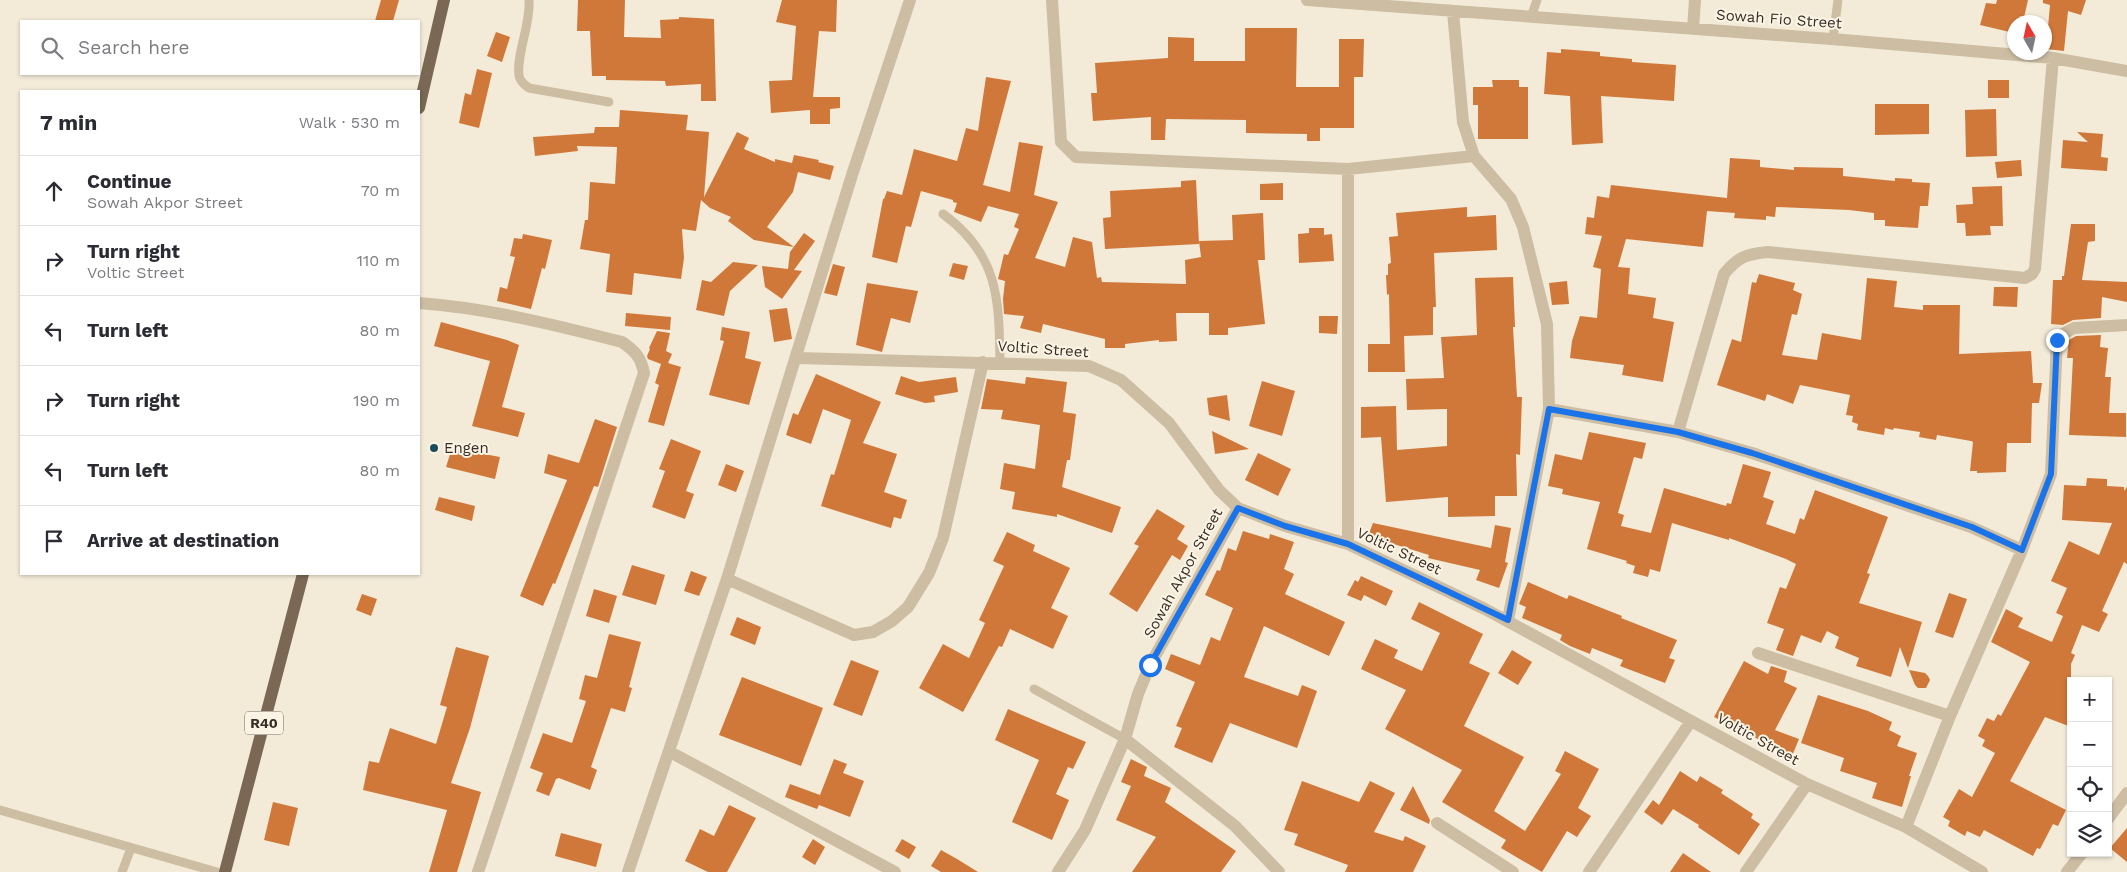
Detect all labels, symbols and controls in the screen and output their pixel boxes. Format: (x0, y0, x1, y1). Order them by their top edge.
street label: Sowah Fio Street (1716, 6, 1843, 32)
north arrow (2007, 15, 2052, 60)
search box (20, 20, 420, 75)
icon: search (38, 34, 66, 62)
text: Search here (78, 36, 189, 59)
text: 7 min (40, 110, 97, 135)
text: Walk · 530 m (299, 113, 400, 132)
text: Continue (87, 170, 171, 193)
icon: ahead (40, 177, 68, 205)
text: 70 m (361, 181, 400, 200)
text: Sowah Akpor Street (87, 193, 243, 212)
text: Turn right (87, 240, 180, 263)
icon: right (40, 247, 68, 275)
text: 110 m (357, 251, 400, 270)
text: Voltic Street (87, 263, 184, 282)
icon: left (40, 317, 68, 345)
text: Turn left (87, 319, 168, 342)
text: 80 m (359, 321, 400, 340)
route end (2046, 329, 2069, 352)
street label: Voltic Street (997, 337, 1090, 361)
icon: right (40, 387, 68, 415)
text: Turn right (87, 389, 180, 412)
text: 190 m (353, 391, 400, 410)
place label: Engen (444, 439, 489, 457)
marker: Engen (428, 442, 440, 454)
icon: left (40, 457, 68, 485)
text: Turn left (87, 459, 168, 482)
text: 80 m (359, 461, 400, 480)
street label: Sowah Akpor Street (1140, 504, 1227, 641)
street label: Voltic Street (1354, 524, 1445, 579)
icon: arrive (40, 527, 68, 555)
text: Arrive at destination (87, 529, 279, 552)
route start (1139, 654, 1162, 677)
map controls (2067, 677, 2112, 857)
button: + (2067, 677, 2112, 722)
street label: Voltic Street (1714, 709, 1803, 769)
road number: R40 (245, 711, 283, 734)
button: − (2067, 722, 2112, 767)
button: locate (2067, 767, 2112, 812)
button: layers (2067, 812, 2112, 857)

